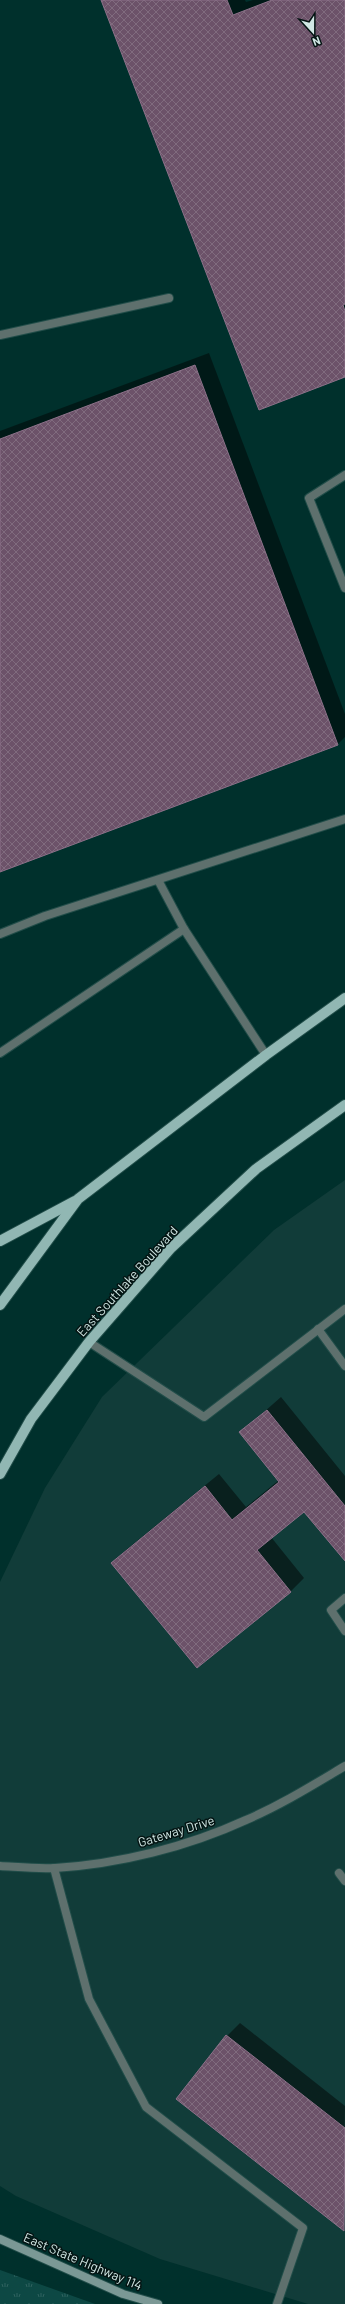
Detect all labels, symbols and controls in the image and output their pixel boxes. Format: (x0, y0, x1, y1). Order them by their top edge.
north arrow (293, 12, 333, 52)
text: N (311, 34, 323, 49)
street label: East Southlake Boulevard (73, 1222, 181, 1340)
street label: Gateway Drive (136, 1812, 216, 1850)
street label: East State Highway 114 (21, 2229, 145, 2293)

